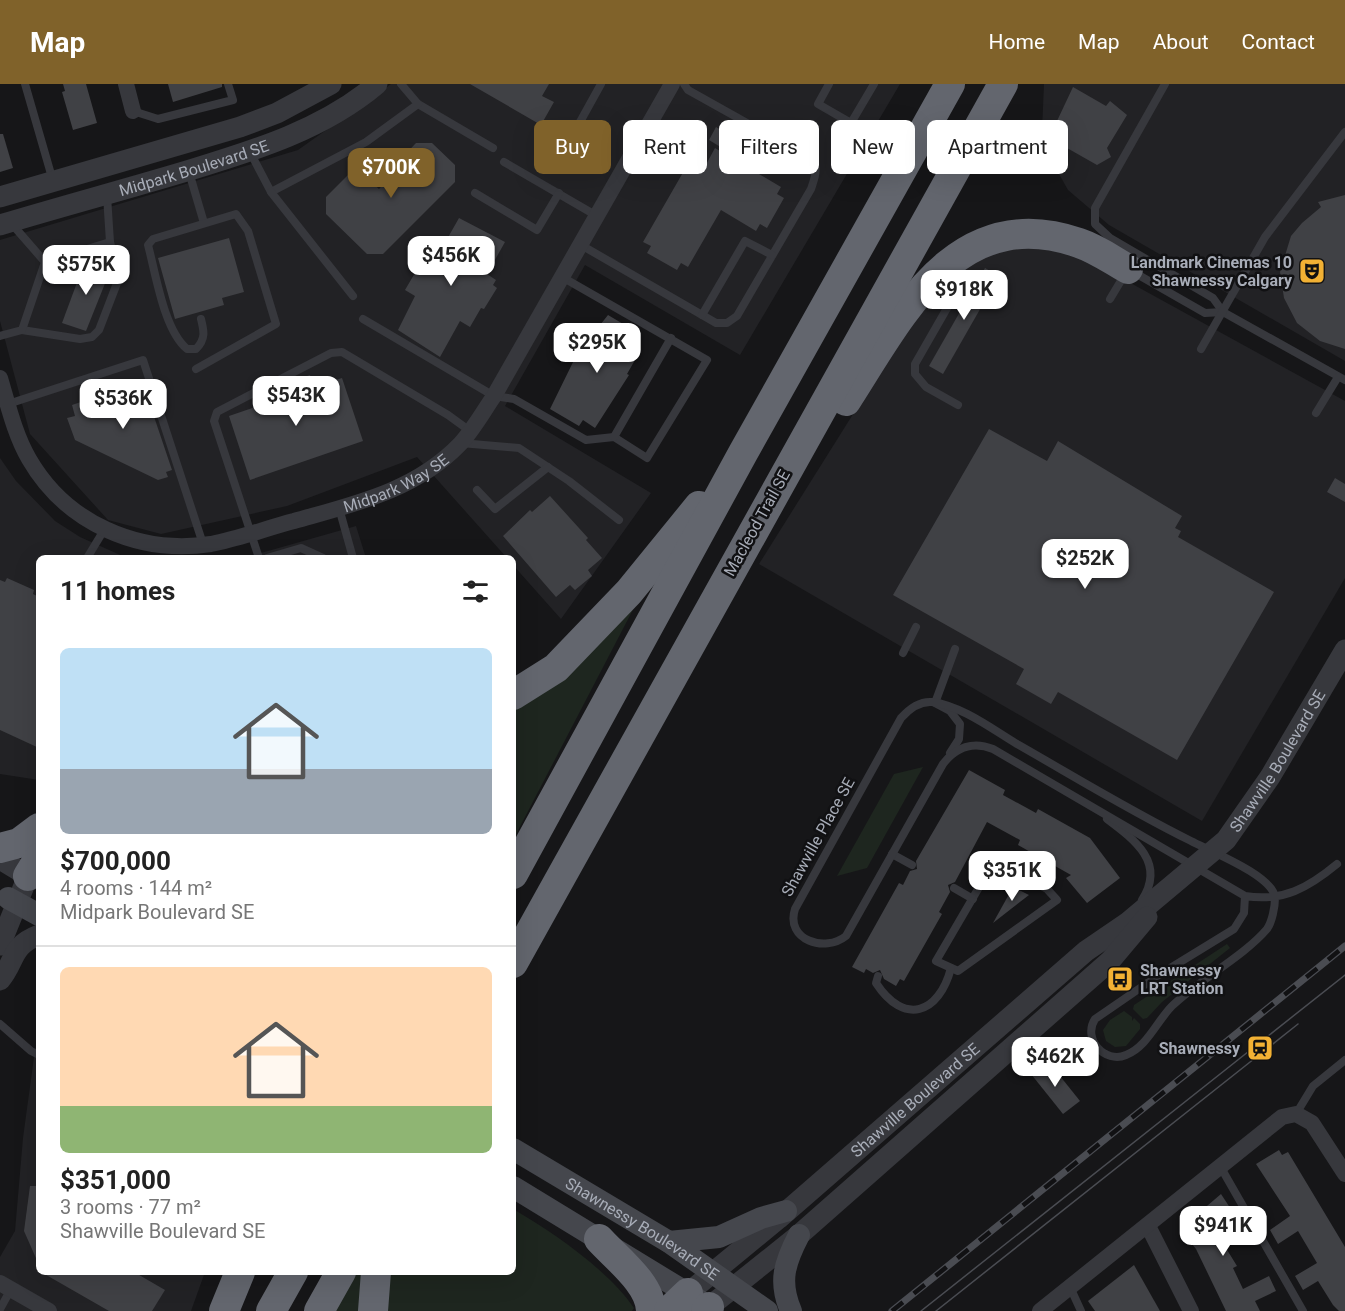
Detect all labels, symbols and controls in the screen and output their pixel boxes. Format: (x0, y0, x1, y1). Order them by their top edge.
text: Map (30, 26, 85, 59)
text: Home (989, 30, 1045, 54)
text: Map (1078, 30, 1120, 54)
text: About (1153, 30, 1209, 54)
text: Contact (1242, 30, 1315, 54)
chip: Buy (534, 120, 611, 174)
chip: Rent (623, 120, 707, 174)
chip: Filters (719, 120, 819, 174)
chip: New (831, 120, 915, 174)
chip: Apartment (927, 120, 1068, 174)
street label: Midpark Boulevard SE (117, 136, 271, 200)
pin: $700K (349, 148, 433, 199)
text: $700K (362, 155, 420, 179)
pin: $456K (409, 236, 493, 287)
text: $456K (422, 243, 480, 267)
pin: $575K (44, 245, 128, 296)
text: $575K (57, 252, 115, 276)
place label: Landmark Cinemas 10 Shawnessy Calgary (1131, 253, 1293, 290)
theatre icon: Landmark Cinemas 10 Shawnessy Calgary (1297, 256, 1327, 286)
pin: $918K (922, 270, 1006, 321)
text: $918K (935, 277, 993, 301)
pin: $295K (555, 323, 639, 374)
text: $295K (568, 330, 626, 354)
pin: $543K (254, 376, 338, 427)
pin: $536K (81, 379, 165, 430)
text: $543K (267, 383, 325, 407)
text: $536K (94, 386, 152, 410)
street label: Midpark Way SE (341, 450, 452, 516)
street label: Macleod Trail SE (720, 467, 794, 579)
pin: $252K (1043, 539, 1127, 590)
text: $252K (1056, 546, 1114, 570)
icon: filters (459, 575, 492, 608)
text: 11 homes (60, 576, 175, 606)
street label: Shawville Boulevard SE (1225, 686, 1329, 835)
icon: home (222, 687, 330, 795)
street label: Shawville Place SE (777, 774, 859, 900)
text: $700,000 (60, 846, 171, 876)
pin: $351K (970, 851, 1054, 902)
text: $351K (983, 858, 1041, 882)
text: 4 rooms · 144 m² (60, 876, 212, 900)
text: Midpark Boulevard SE (60, 900, 254, 924)
place label: Shawnessy LRT Station (1140, 961, 1223, 998)
bus stop icon: Shawnessy LRT Station (1105, 964, 1135, 994)
icon: home (222, 1006, 330, 1114)
station icon: Shawnessy (1245, 1033, 1275, 1063)
pin: $462K (1013, 1037, 1097, 1088)
street label: Shawville Boulevard SE (847, 1039, 983, 1161)
place label: Shawnessy (1159, 1039, 1241, 1058)
text: $462K (1026, 1044, 1084, 1068)
text: $351,000 (60, 1165, 171, 1195)
street label: Shawnessy Boulevard SE (562, 1173, 723, 1284)
text: 3 rooms · 77 m² (60, 1195, 201, 1219)
pin: $941K (1181, 1206, 1265, 1257)
text: $941K (1194, 1213, 1252, 1237)
text: Shawville Boulevard SE (60, 1219, 265, 1243)

